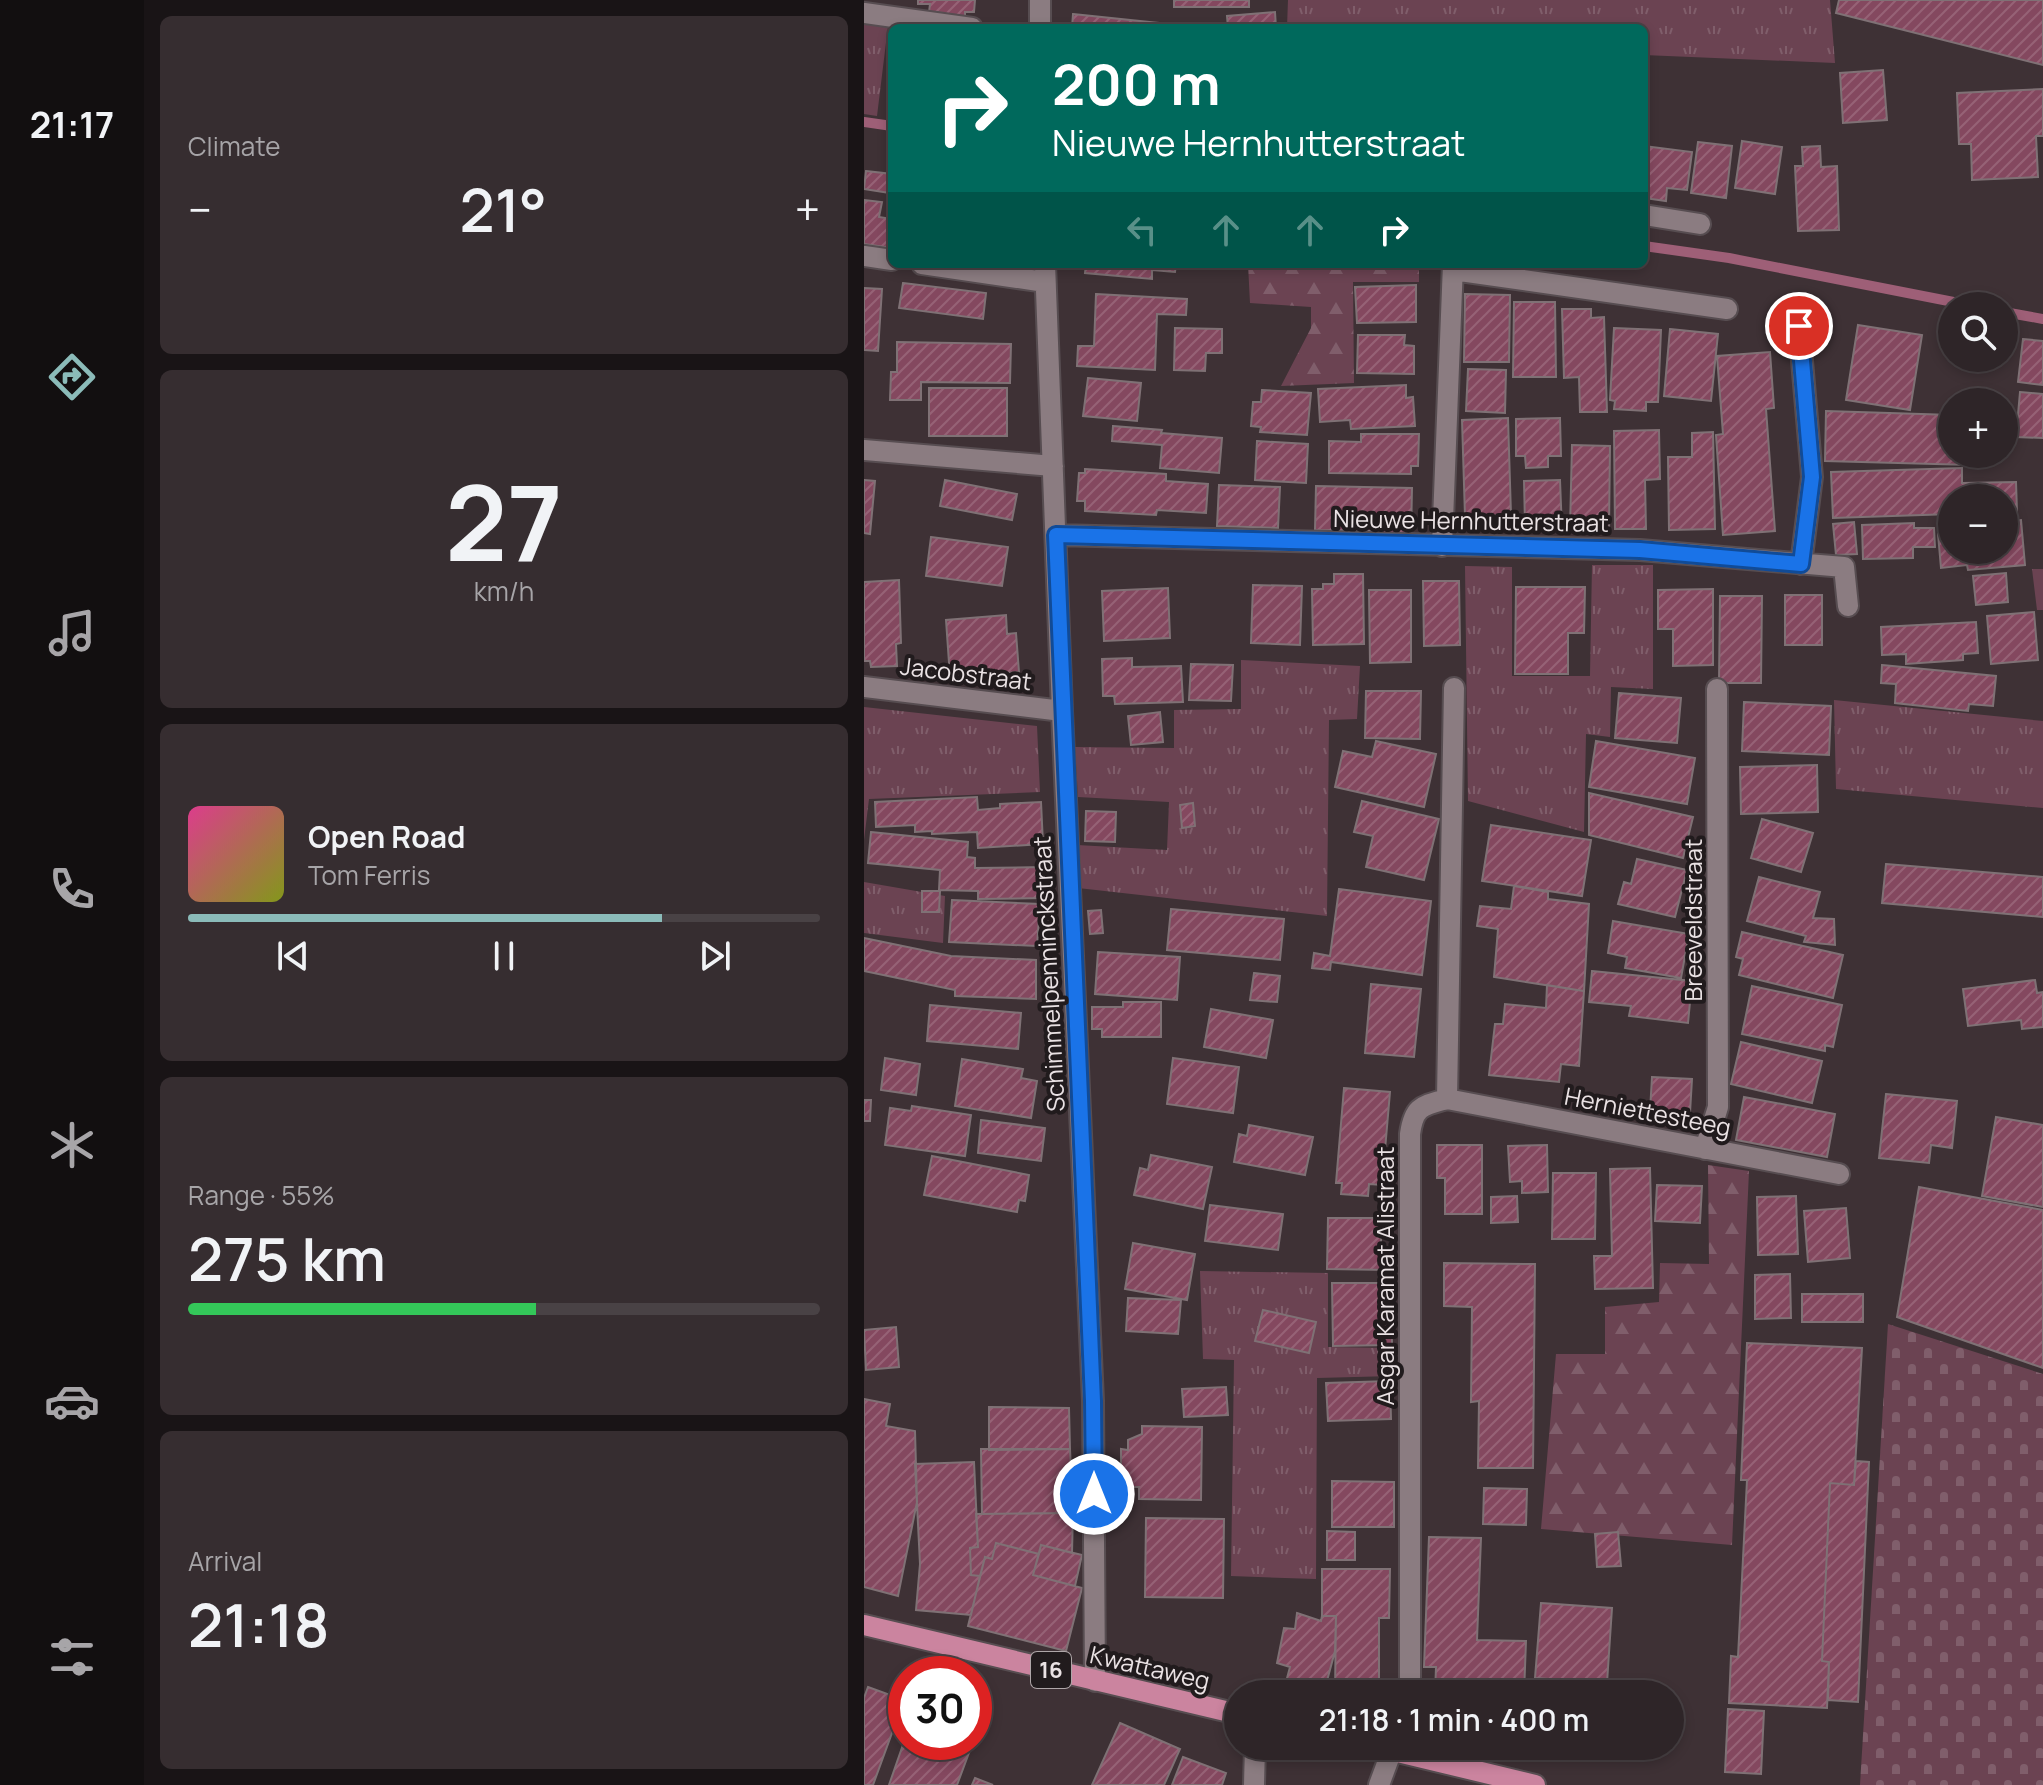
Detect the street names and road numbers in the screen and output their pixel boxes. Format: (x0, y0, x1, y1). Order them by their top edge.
street label: Nieuwe Hernhutterstraat (1333, 501, 1609, 539)
street label: Jacobstraat (898, 649, 1034, 697)
street label: Schimmelpenninckstraat (1024, 835, 1072, 1113)
street label: Breeveldstraat (1676, 839, 1709, 1001)
street label: Herniettesteeg (1562, 1079, 1734, 1143)
street label: Asgar Karamat Alistraat (1368, 1146, 1401, 1406)
street label: Kwattaweg (1087, 1637, 1213, 1697)
road number: 16 (1031, 1652, 1071, 1688)

